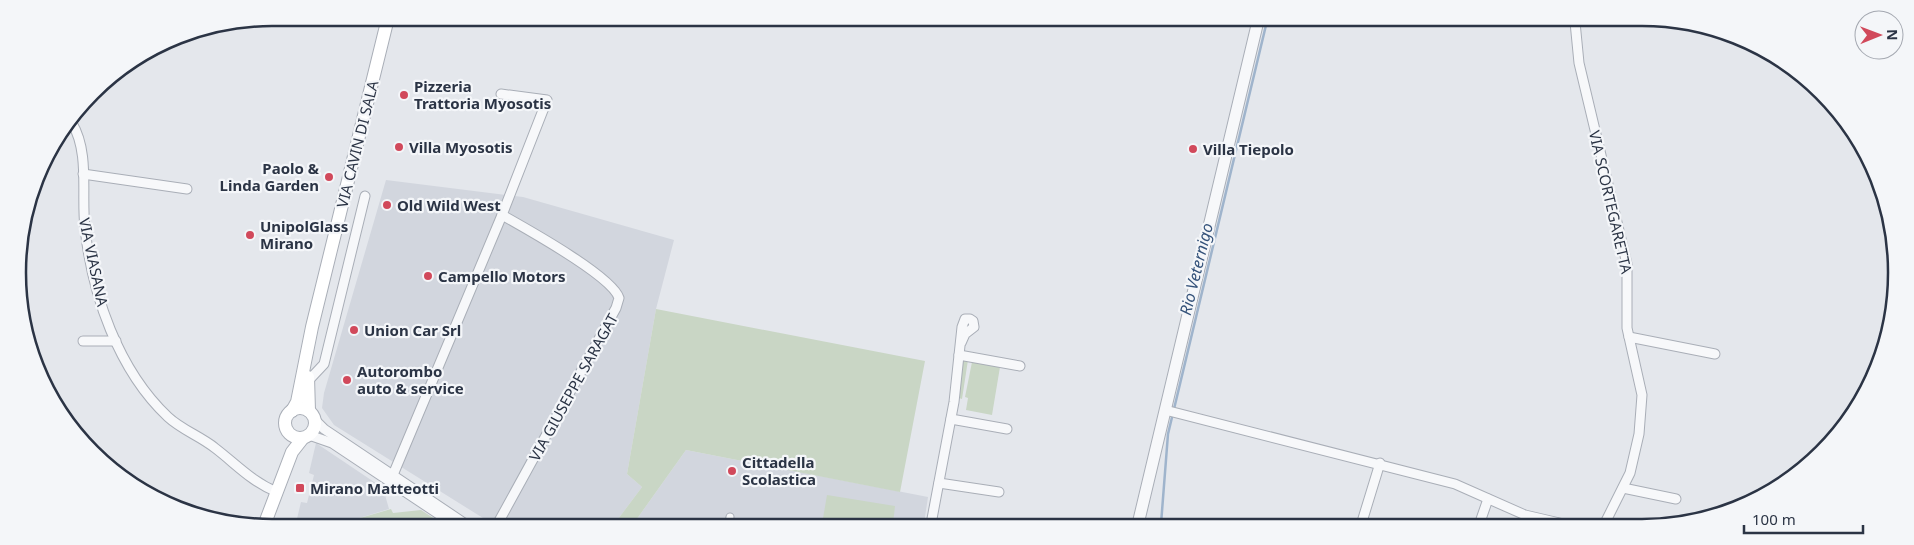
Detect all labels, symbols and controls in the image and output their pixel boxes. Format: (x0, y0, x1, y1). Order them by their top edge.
north arrow (1854, 10, 1904, 60)
text: N (1883, 29, 1902, 41)
place label: Pizzeria Trattoria Myosotis (414, 76, 551, 113)
street label: VIA CAVIN DI SALA (331, 78, 383, 210)
marker: Pizzeria Trattoria Myosotis (398, 89, 410, 101)
street label: VIA SCORTEGARETTA (1585, 128, 1637, 276)
place label: Villa Myosotis (409, 137, 513, 157)
place label: Villa Tiepolo (1203, 139, 1294, 159)
marker: Villa Myosotis (393, 141, 405, 153)
marker: Villa Tiepolo (1187, 143, 1199, 155)
place label: Paolo & Linda Garden (220, 158, 320, 195)
marker: Paolo & Linda Garden (323, 171, 335, 183)
place label: Old Wild West (397, 195, 501, 215)
marker: Old Wild West (381, 199, 393, 211)
street label: VIA VIASANA (75, 216, 113, 309)
place label: UnipolGlass Mirano (260, 216, 348, 253)
water label: Rio Veternigo (1174, 221, 1218, 317)
marker: UnipolGlass Mirano (244, 229, 256, 241)
place label: Campello Motors (438, 266, 566, 286)
marker: Campello Motors (422, 270, 434, 282)
street label: VIA GIUSEPPE SARAGAT (524, 309, 622, 464)
place label: Union Car Srl (364, 320, 461, 340)
marker: Union Car Srl (348, 324, 360, 336)
place label: Autorombo auto & service (357, 361, 464, 398)
marker: Autorombo auto & service (341, 374, 353, 386)
place label: Cittadella Scolastica (742, 452, 816, 489)
marker: Cittadella Scolastica (726, 465, 738, 477)
place label: Mirano Matteotti (310, 478, 439, 498)
marker: Mirano Matteotti (294, 482, 306, 494)
scale bar (1744, 502, 1863, 534)
text: 100 m (1752, 509, 1796, 529)

